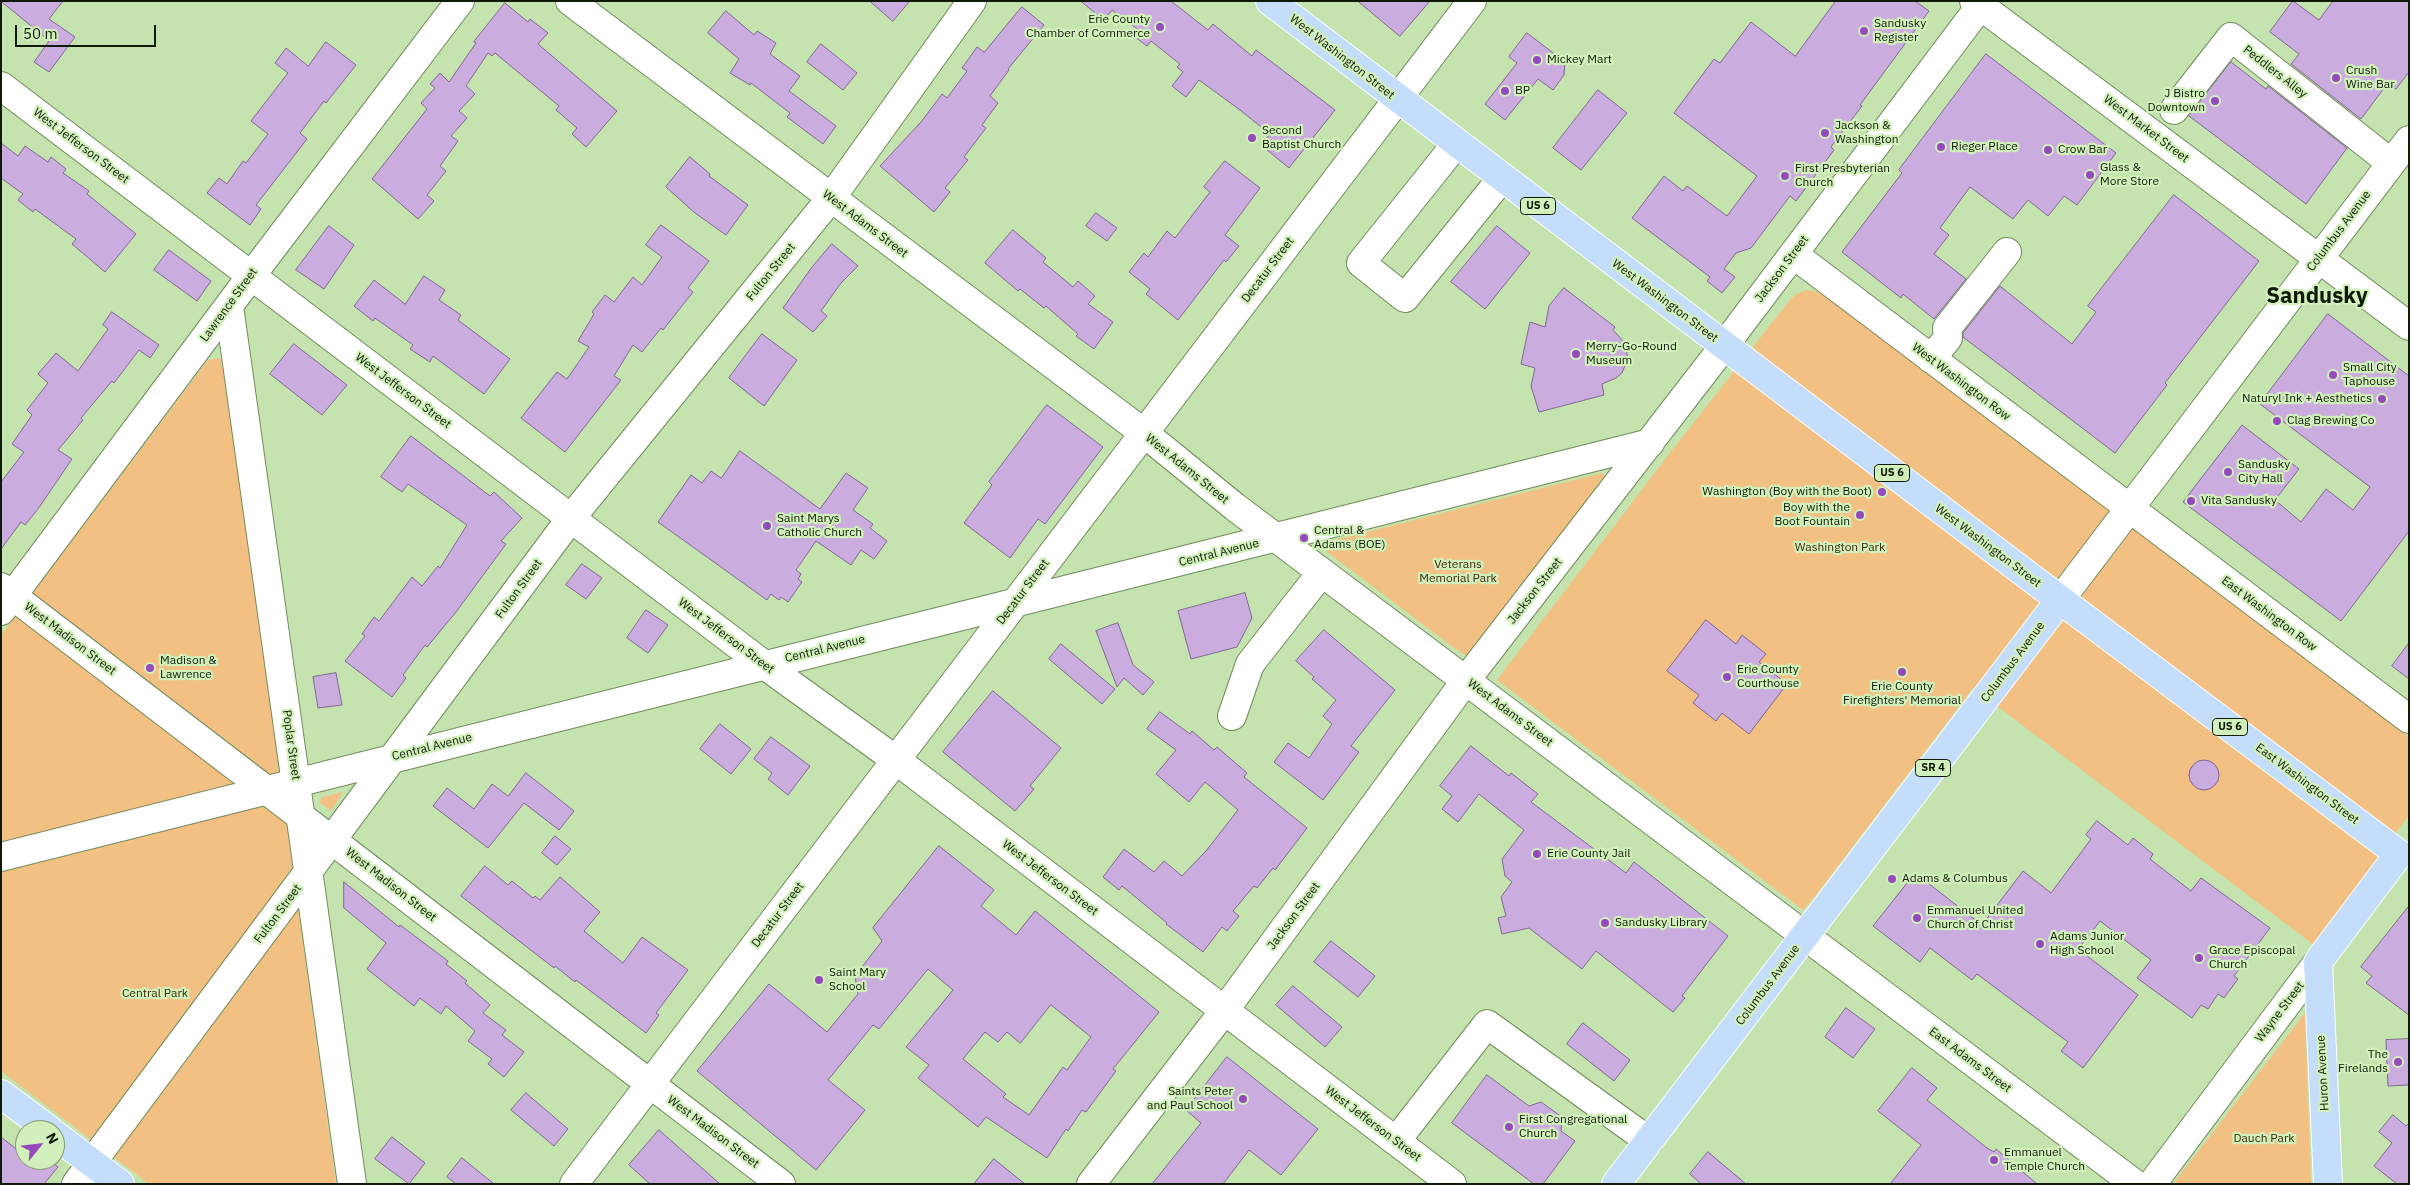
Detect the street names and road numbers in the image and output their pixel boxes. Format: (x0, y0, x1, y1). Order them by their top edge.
street label: West Washington Street (1287, 12, 1397, 102)
street label: Peddlers Alley (2240, 43, 2310, 101)
street label: West Market Street (2100, 92, 2192, 166)
street label: West Jefferson Street (30, 105, 132, 187)
street label: West Adams Street (820, 187, 910, 261)
street label: Columbus Avenue (2304, 188, 2374, 274)
road number: US 6 (1520, 198, 1556, 215)
street label: Jackson Street (1752, 233, 1812, 305)
street label: Decatur Street (1239, 234, 1297, 306)
street label: Fulton Street (743, 240, 799, 304)
street label: West Washington Street (1609, 256, 1721, 346)
street label: Lawrence Street (197, 265, 261, 345)
street label: West Washington Row (1909, 340, 2013, 424)
street label: West Jefferson Street (352, 350, 454, 432)
street label: West Adams Street (1142, 431, 1232, 507)
road number: US 6 (1874, 464, 1910, 482)
street label: West Washington Street (1932, 501, 2044, 591)
street label: Central Avenue (1177, 536, 1261, 570)
street label: Jackson Street (1505, 555, 1565, 627)
street label: Decatur Street (994, 556, 1052, 628)
street label: Fulton Street (493, 557, 545, 621)
street label: East Washington Row (2218, 573, 2320, 655)
street label: West Jefferson Street (675, 595, 777, 677)
street label: West Madison Street (21, 600, 119, 678)
street label: Columbus Avenue (1978, 619, 2048, 705)
street label: Central Avenue (783, 632, 867, 666)
street label: West Adams Street (1465, 676, 1555, 750)
street label: Poplar Street (279, 709, 303, 781)
road number: US 6 (2212, 719, 2248, 736)
street label: Central Avenue (390, 730, 474, 764)
street label: East Washington Street (2253, 741, 2361, 827)
road number: SR 4 (1916, 760, 1950, 776)
street label: West Jefferson Street (999, 837, 1101, 919)
street label: West Madison Street (343, 845, 439, 925)
street label: Decatur Street (749, 879, 807, 951)
street label: Jackson Street (1265, 879, 1323, 953)
street label: Fulton Street (251, 882, 305, 946)
street label: Columbus Avenue (1733, 942, 1803, 1028)
street label: Wayne Street (2253, 979, 2307, 1045)
street label: East Adams Street (1926, 1024, 2014, 1096)
street label: Huron Avenue (2314, 1035, 2332, 1111)
street label: West Jefferson Street (1322, 1083, 1424, 1165)
street label: West Madison Street (664, 1093, 762, 1171)

